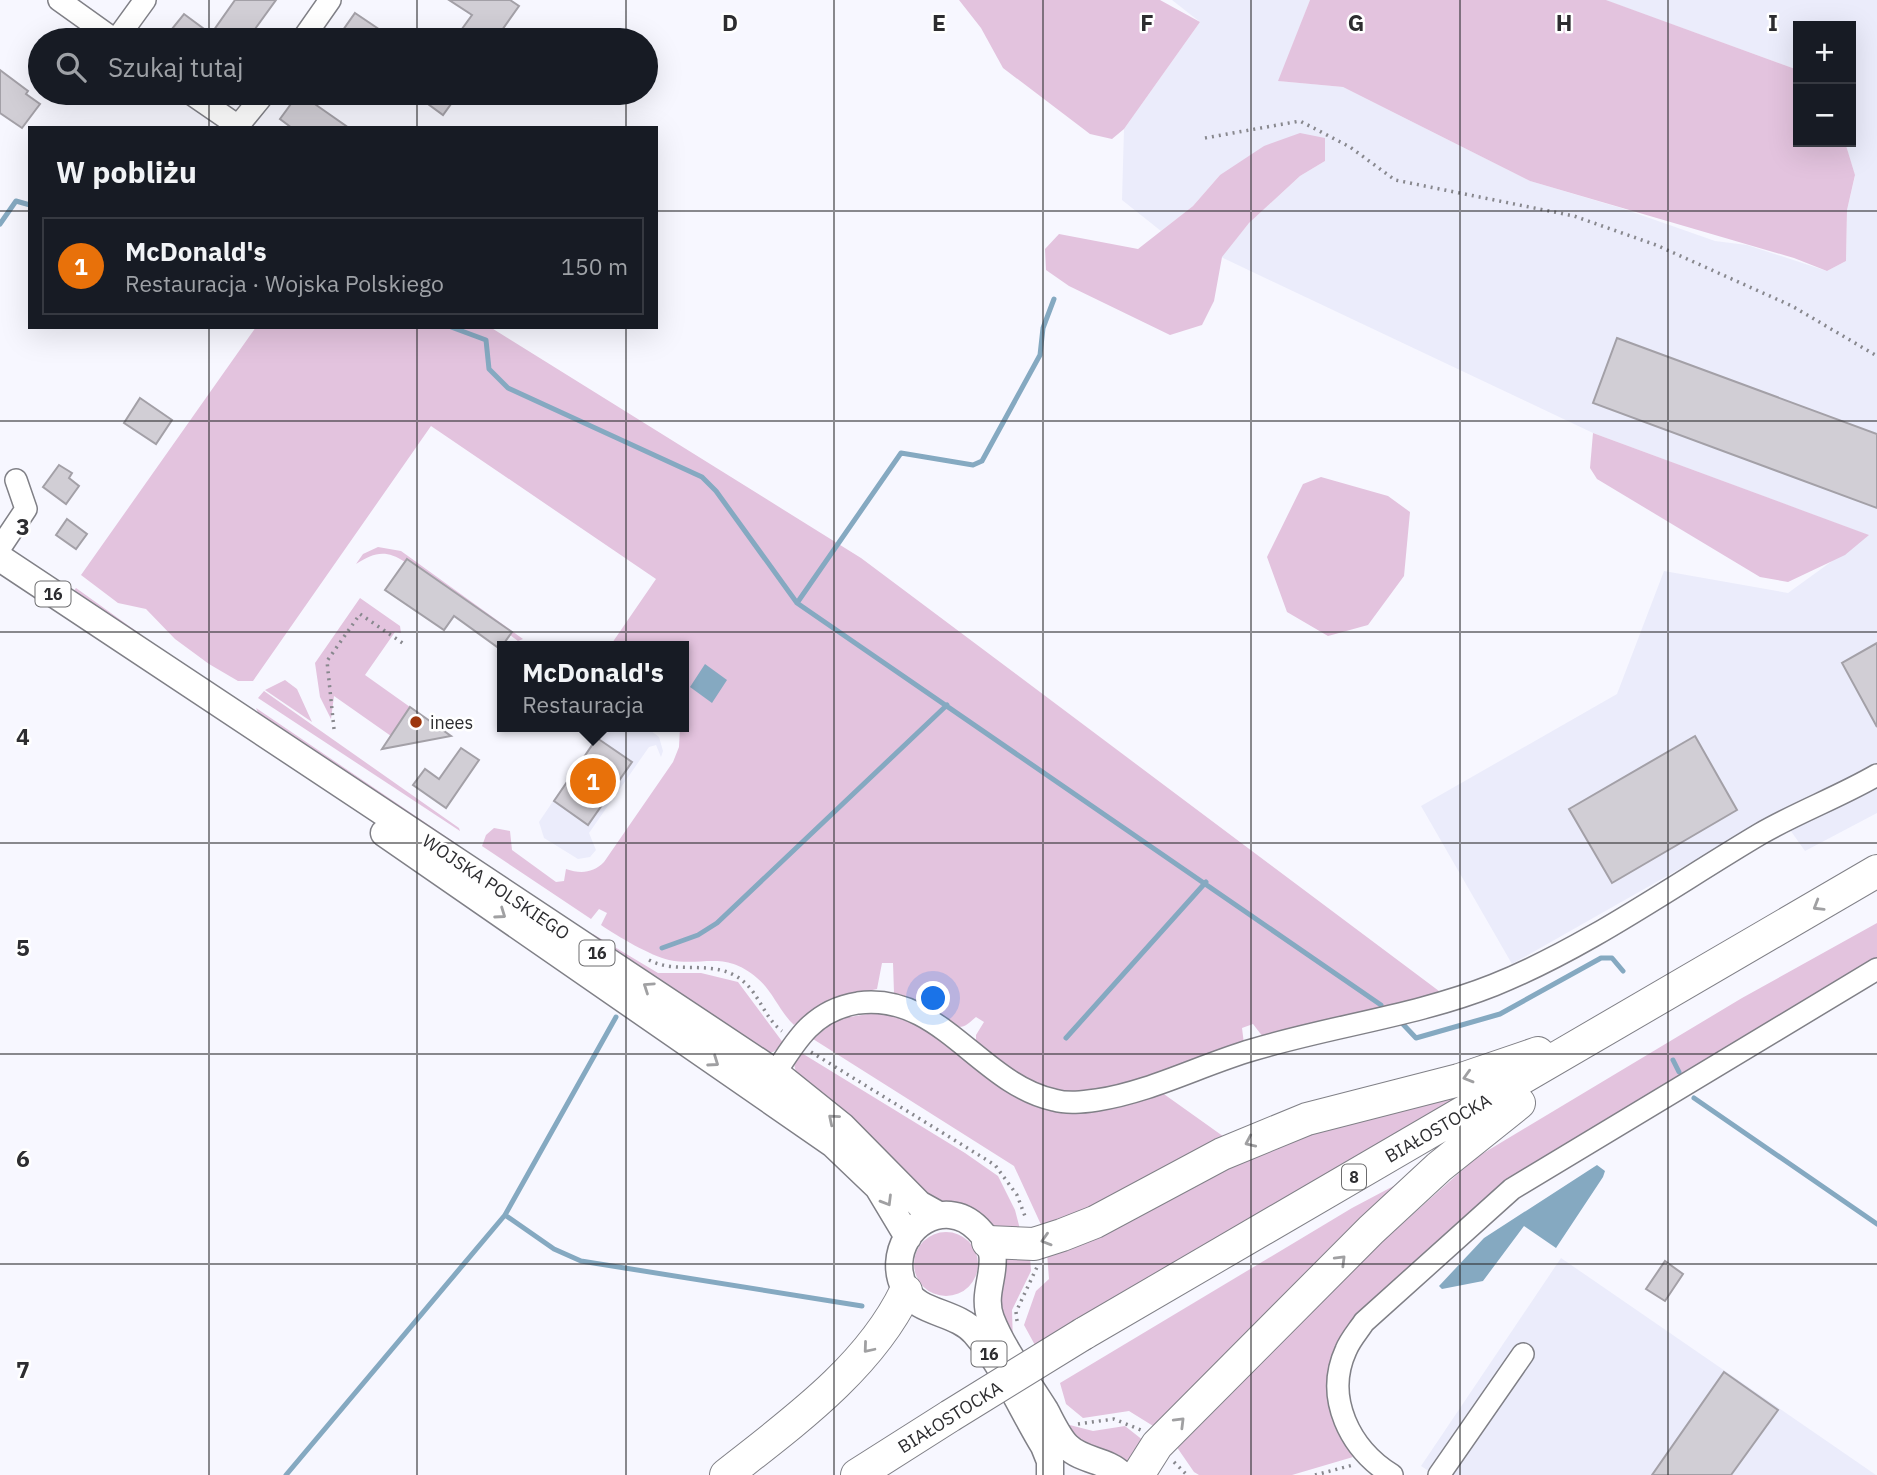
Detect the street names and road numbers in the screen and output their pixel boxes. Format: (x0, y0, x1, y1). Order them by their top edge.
road number: 16 (36, 582, 70, 607)
street label: WOJSKA POLSKIEGO (418, 829, 574, 945)
road number: 16 (580, 940, 614, 965)
street label: BIAŁOSTOCKA (1381, 1088, 1496, 1168)
road number: 8 (1342, 1164, 1366, 1190)
road number: 16 (972, 1342, 1006, 1366)
street label: BIAŁOSTOCKA (894, 1376, 1007, 1458)

